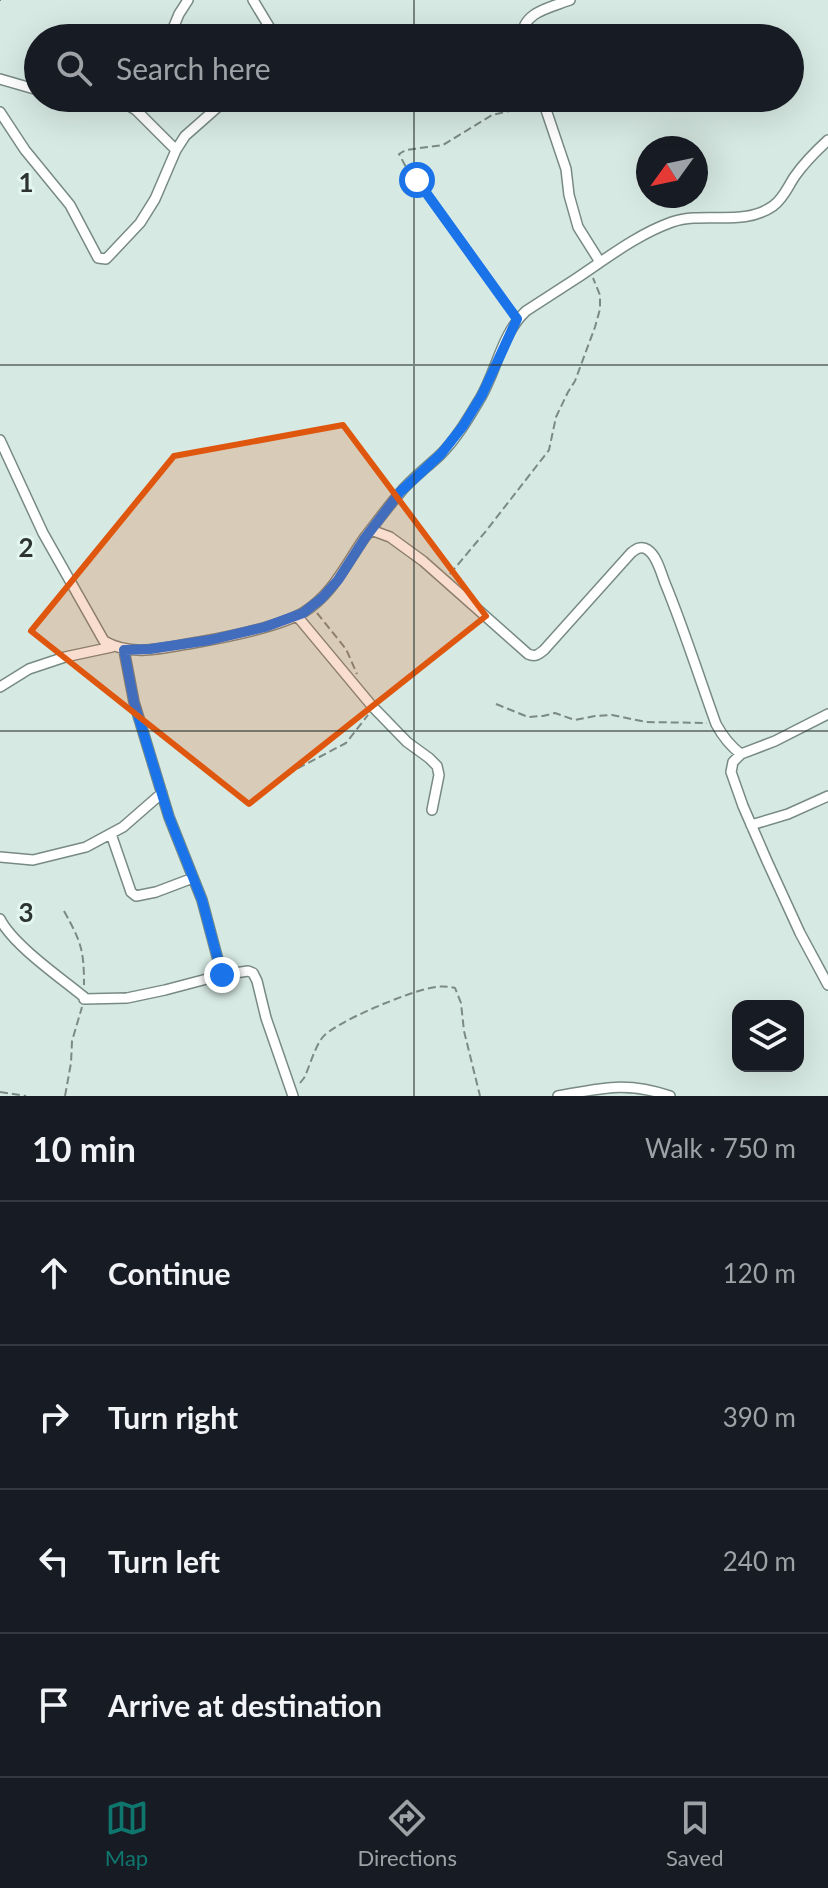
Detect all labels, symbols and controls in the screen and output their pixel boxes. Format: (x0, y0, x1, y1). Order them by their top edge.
search box (24, 24, 804, 112)
icon: search (52, 46, 96, 90)
text: Search here (116, 50, 271, 86)
north arrow (636, 136, 708, 208)
route start (399, 162, 435, 198)
text: 1 (18, 166, 34, 198)
text: 2 (18, 531, 34, 563)
text: 3 (18, 896, 34, 928)
route end (204, 957, 240, 993)
map controls (732, 1000, 804, 1072)
button: layers (732, 1000, 804, 1072)
text: 10 min (32, 1128, 136, 1169)
text: Walk · 750 m (645, 1132, 796, 1164)
icon: ahead (32, 1251, 76, 1295)
text: Continue (108, 1255, 231, 1291)
text: 120 m (723, 1257, 796, 1289)
icon: right (32, 1395, 76, 1439)
text: Turn right (108, 1399, 238, 1435)
text: 390 m (723, 1401, 796, 1433)
icon: left (32, 1539, 76, 1583)
text: Turn left (108, 1543, 220, 1579)
text: 240 m (723, 1545, 796, 1577)
icon: arrive (32, 1683, 76, 1727)
text: Arrive at destination (108, 1687, 382, 1723)
tab: Map (105, 1796, 149, 1871)
tab: Directions (358, 1796, 457, 1871)
tab: Saved (666, 1796, 723, 1871)

